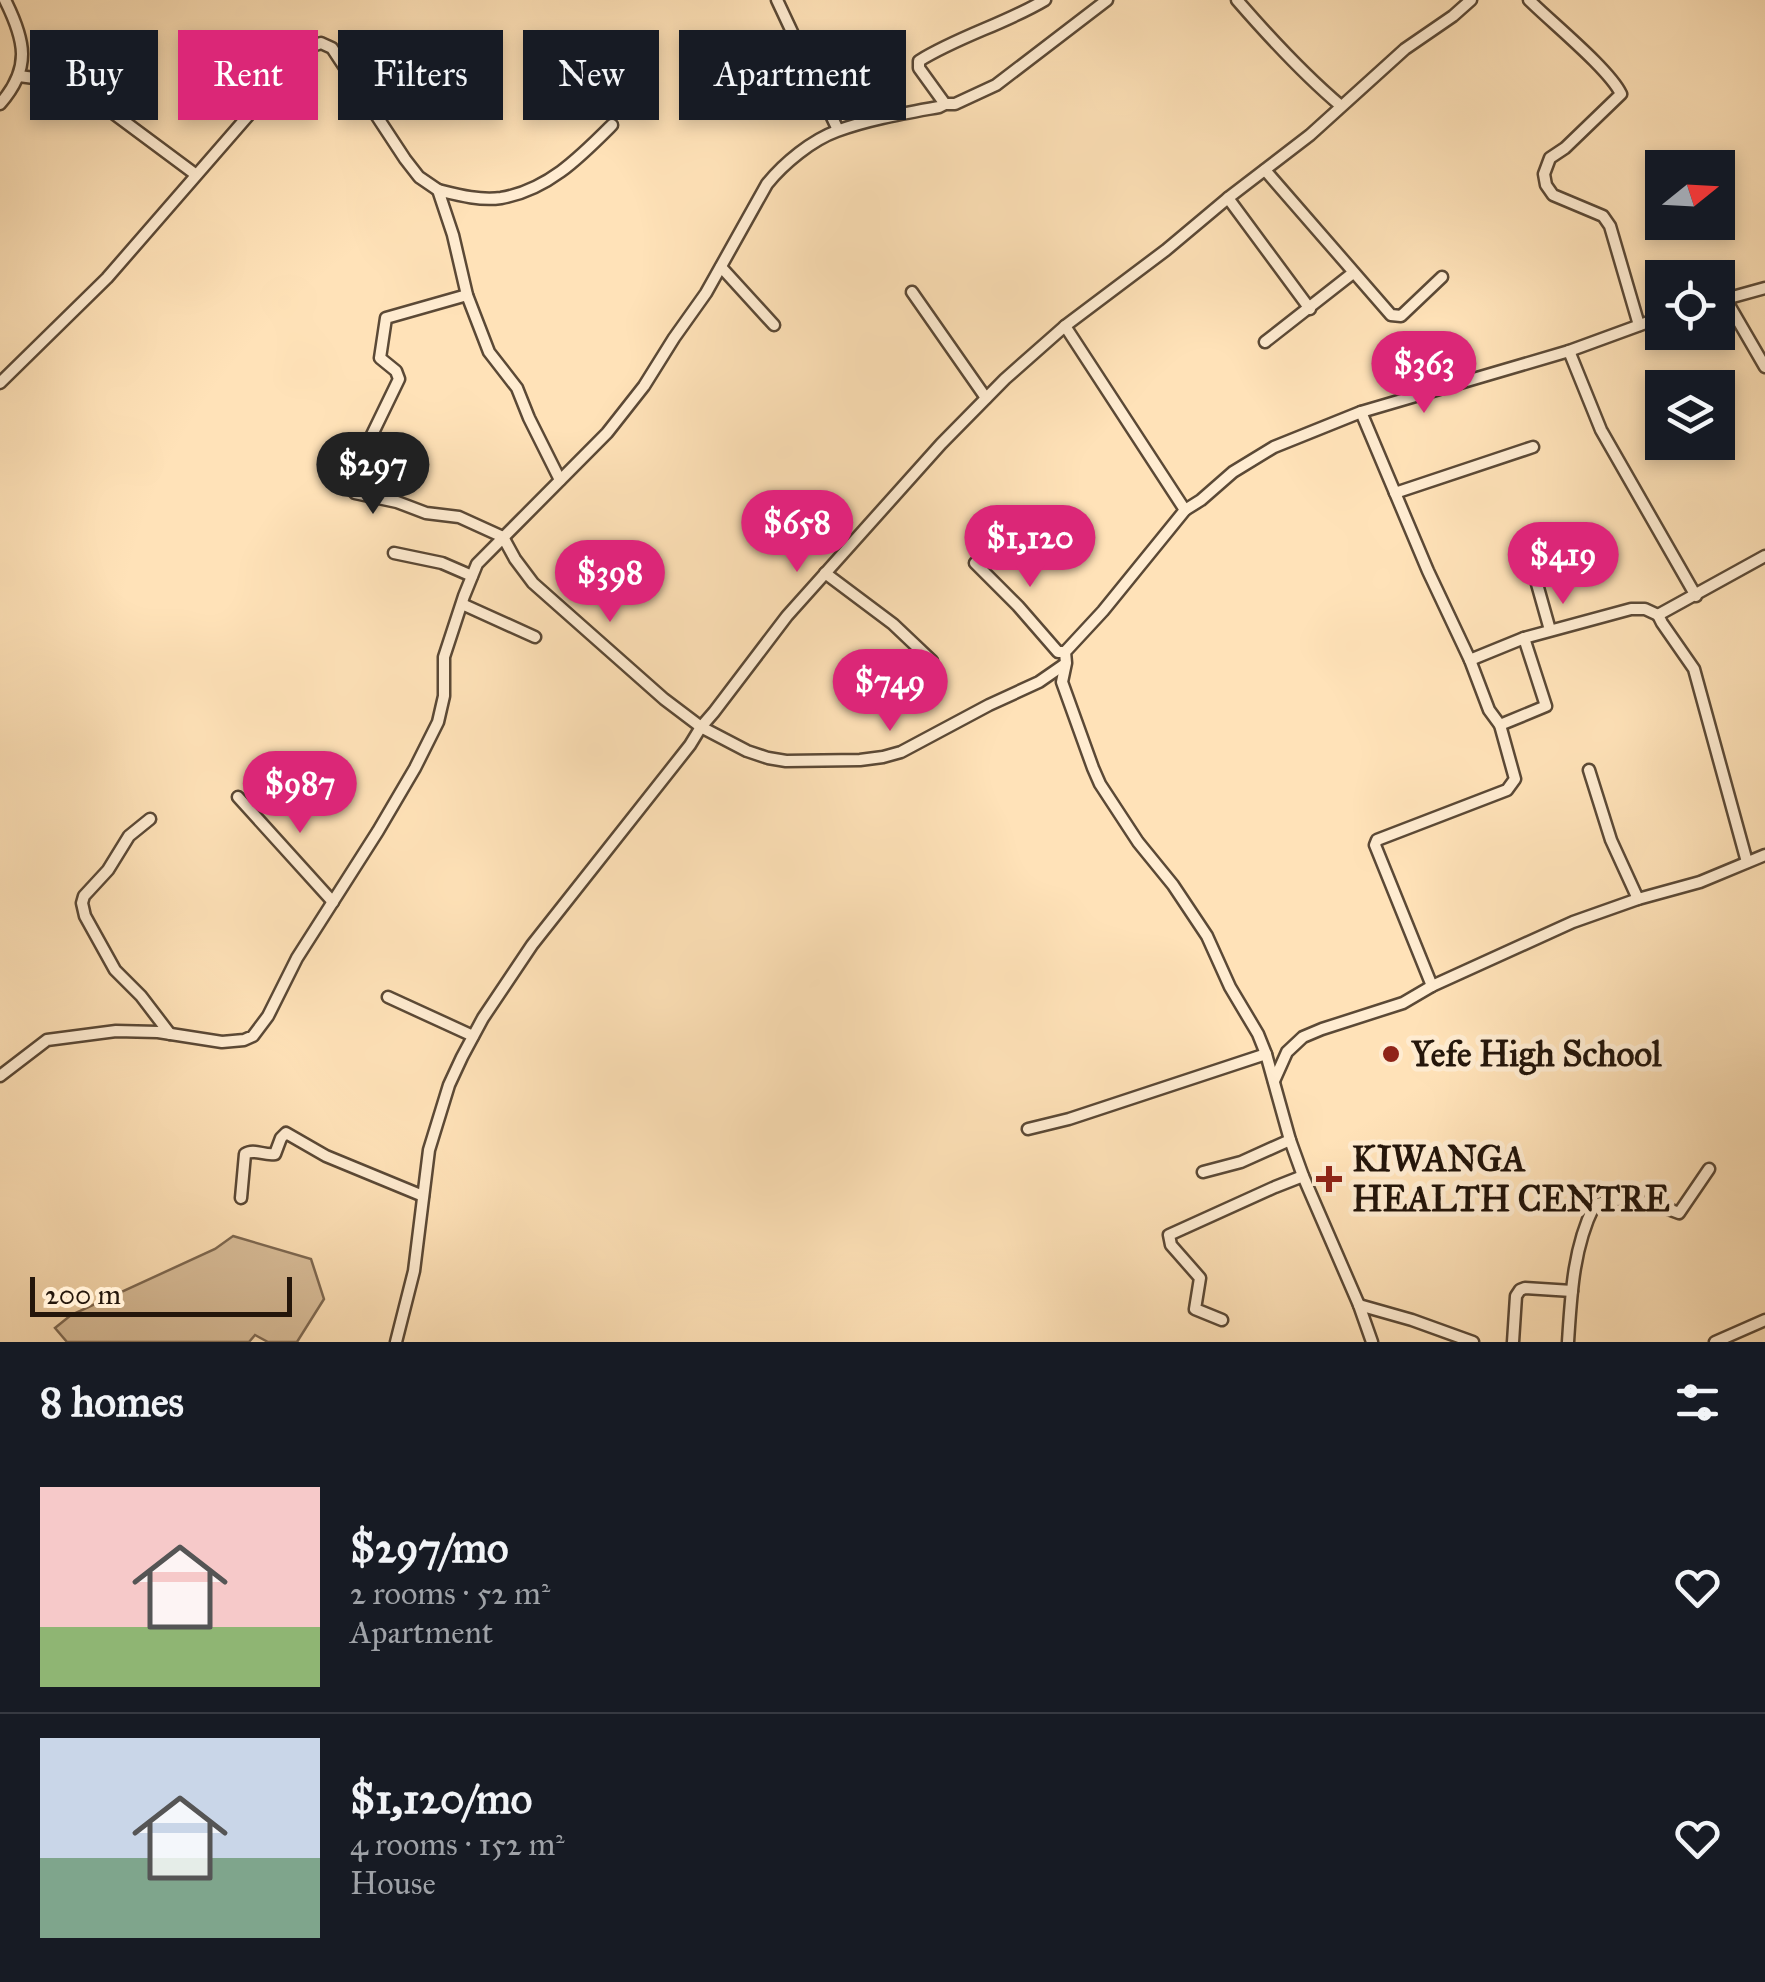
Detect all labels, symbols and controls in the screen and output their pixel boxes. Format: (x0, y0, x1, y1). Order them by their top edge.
chip: Buy (30, 30, 158, 120)
chip: Rent (178, 30, 318, 120)
chip: Filters (338, 30, 503, 120)
chip: New (523, 30, 659, 120)
chip: Apartment (679, 30, 906, 120)
north arrow (1645, 150, 1735, 240)
map controls (1645, 150, 1735, 460)
button: locate (1645, 260, 1735, 350)
pin: $363 (1365, 331, 1483, 416)
text: $363 (1393, 344, 1455, 383)
button: layers (1645, 370, 1735, 460)
pin: $297 (314, 432, 432, 517)
text: $297 (338, 445, 408, 484)
pin: $658 (738, 490, 856, 575)
text: $658 (763, 503, 831, 542)
pin: $1,120 (949, 505, 1111, 590)
text: $1,120 (986, 518, 1074, 557)
pin: $419 (1504, 522, 1622, 607)
text: $419 (1530, 535, 1596, 574)
pin: $398 (551, 540, 669, 625)
text: $398 (577, 553, 643, 592)
pin: $749 (831, 649, 949, 734)
text: $749 (855, 662, 925, 701)
pin: $987 (241, 751, 359, 836)
text: $987 (265, 764, 335, 803)
place label: Yefe High School (1411, 1033, 1662, 1076)
marker: Yefe High School (1380, 1043, 1402, 1065)
place label: KIWANGA HEALTH CENTRE (1352, 1138, 1670, 1221)
marker: KIWANGA HEALTH CENTRE (1316, 1166, 1342, 1192)
scale bar (30, 1272, 292, 1316)
text: 200 m (45, 1277, 121, 1312)
icon: filters (1670, 1375, 1725, 1430)
text: 8 homes (40, 1376, 184, 1428)
text: $297/mo (350, 1522, 509, 1574)
icon: home (120, 1527, 240, 1647)
icon: heart (1670, 1560, 1725, 1615)
text: 2 rooms · 52 m² (350, 1574, 550, 1613)
text: Apartment (350, 1613, 493, 1652)
text: $1,120/mo (350, 1773, 532, 1825)
icon: home (120, 1778, 240, 1898)
icon: heart (1670, 1811, 1725, 1866)
text: 4 rooms · 152 m² (350, 1825, 565, 1864)
text: House (350, 1864, 436, 1903)

